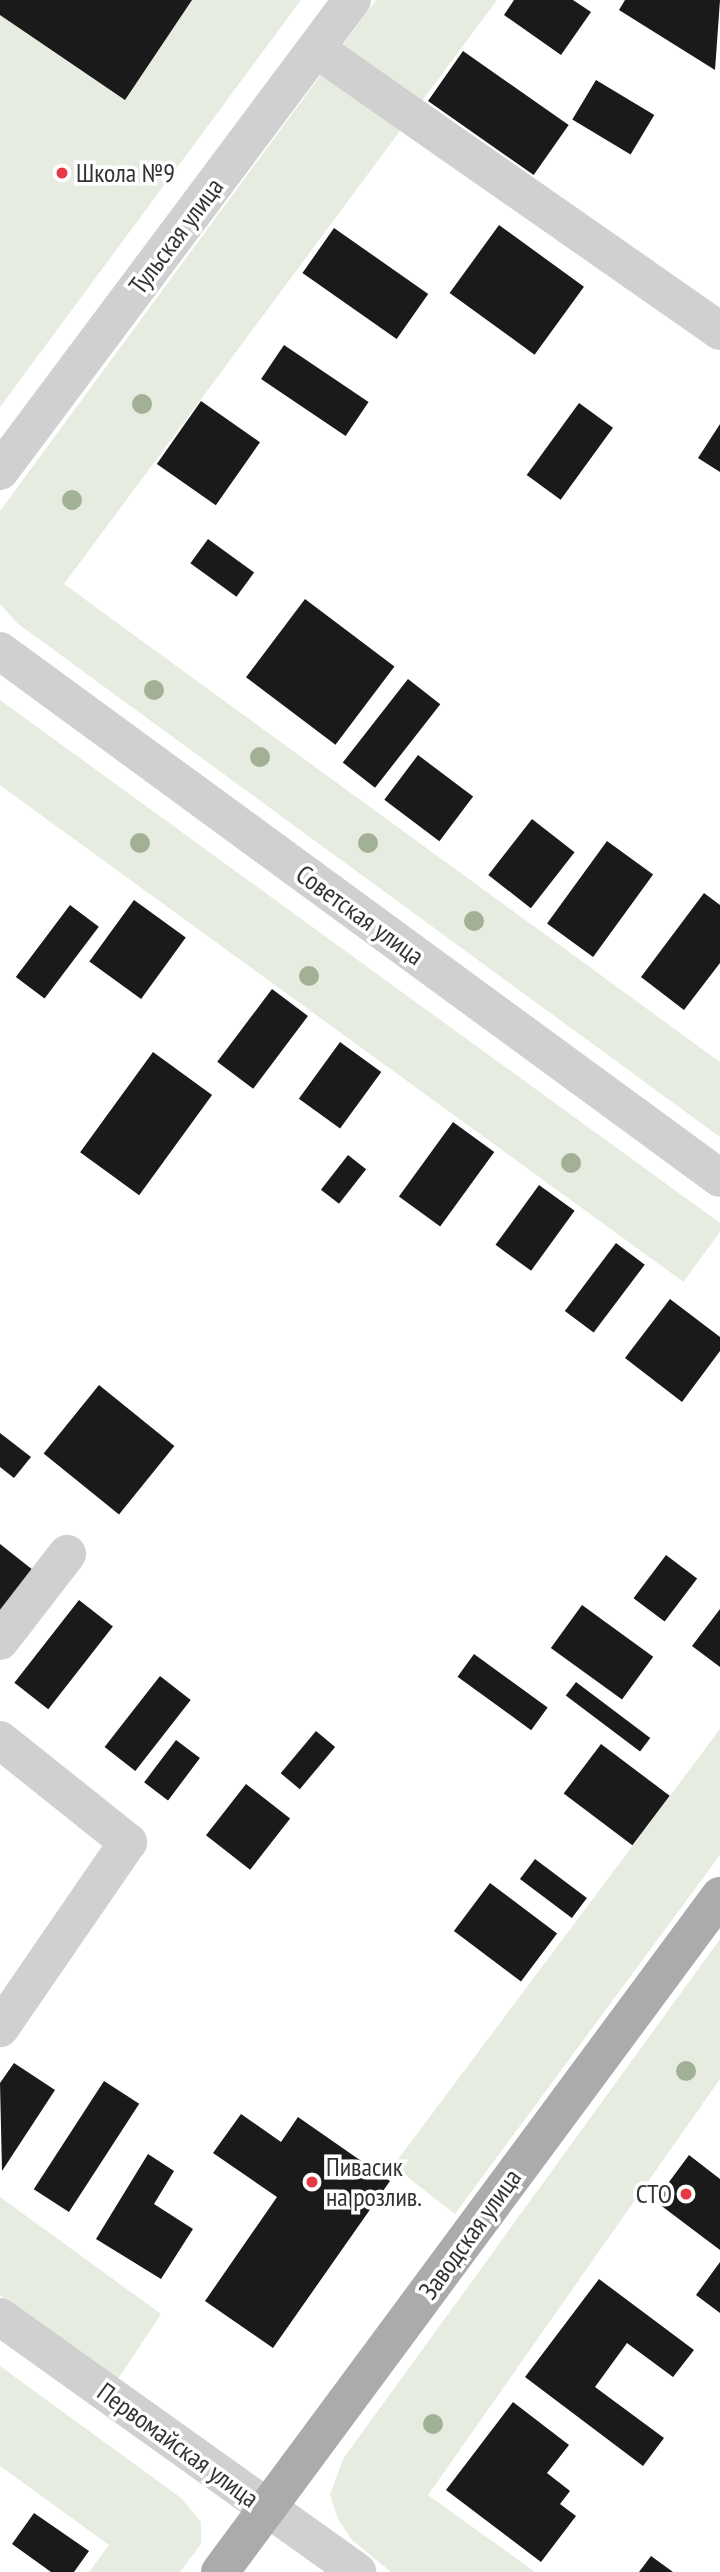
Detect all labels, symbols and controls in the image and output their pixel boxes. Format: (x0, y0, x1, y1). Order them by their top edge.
place label: Школа №9 (76, 157, 175, 189)
marker: Школа №9 (54, 165, 70, 181)
street label: Тульская улица (122, 172, 230, 300)
street label: Советская улица (290, 858, 430, 972)
place label: Пивасик на розлив. (326, 2151, 422, 2212)
street label: Заводская улица (412, 2163, 528, 2305)
marker: Пивасик на розлив. (304, 2174, 320, 2190)
place label: СТО (636, 2178, 672, 2210)
marker: СТО (678, 2186, 694, 2202)
street label: Первомайская улица (91, 2376, 265, 2514)

